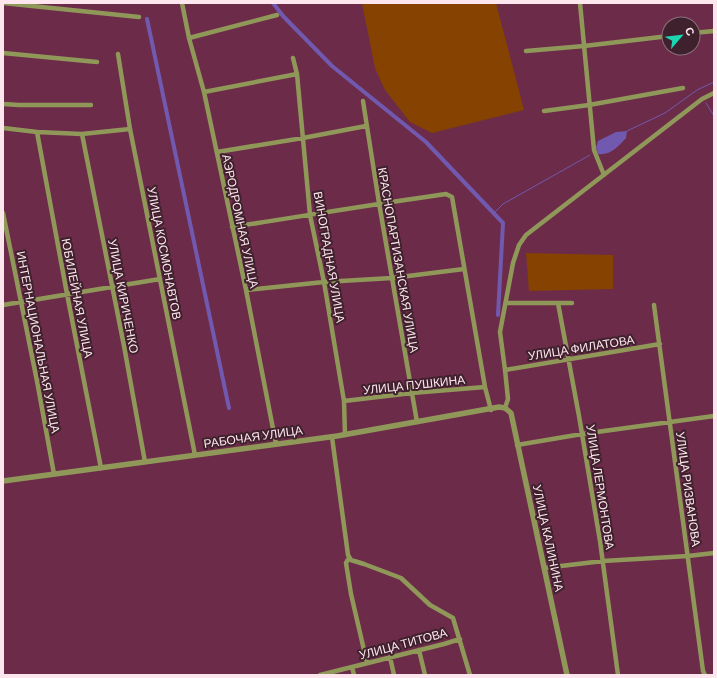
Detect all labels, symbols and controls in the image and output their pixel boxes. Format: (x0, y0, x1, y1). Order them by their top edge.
north arrow (661, 16, 701, 56)
text: С (683, 25, 698, 38)
street label: АЭРОДРОМНАЯ УЛИЦА (219, 153, 262, 290)
street label: КРАСНОПАРТИЗАНСКАЯ УЛИЦА (375, 166, 422, 354)
street label: УЛИЦА КОСМОНАВТОВ (144, 185, 185, 321)
street label: ВИНОГРАДНАЯ УЛИЦА (311, 190, 348, 324)
street label: ЮБИЛЕЙНАЯ УЛИЦА (59, 237, 96, 359)
street label: УЛИЦА КИРИЧЕНКО (105, 238, 142, 355)
street label: ИНТЕРНАЦИОНАЛЬНАЯ УЛИЦА (13, 250, 64, 434)
street label: УЛИЦА ФИЛАТОВА (527, 332, 635, 363)
street label: УЛИЦА ПУШКИНА (362, 372, 466, 397)
street label: РАБОЧАЯ УЛИЦА (203, 422, 303, 451)
street label: УЛИЦА ЛЕРМОНТОВА (583, 423, 618, 551)
street label: УЛИЦА РИЗВАНОВА (673, 431, 704, 548)
street label: УЛИЦА КАЛИНИНА (530, 483, 567, 593)
street label: УЛИЦА ТИТОВА (357, 625, 449, 662)

